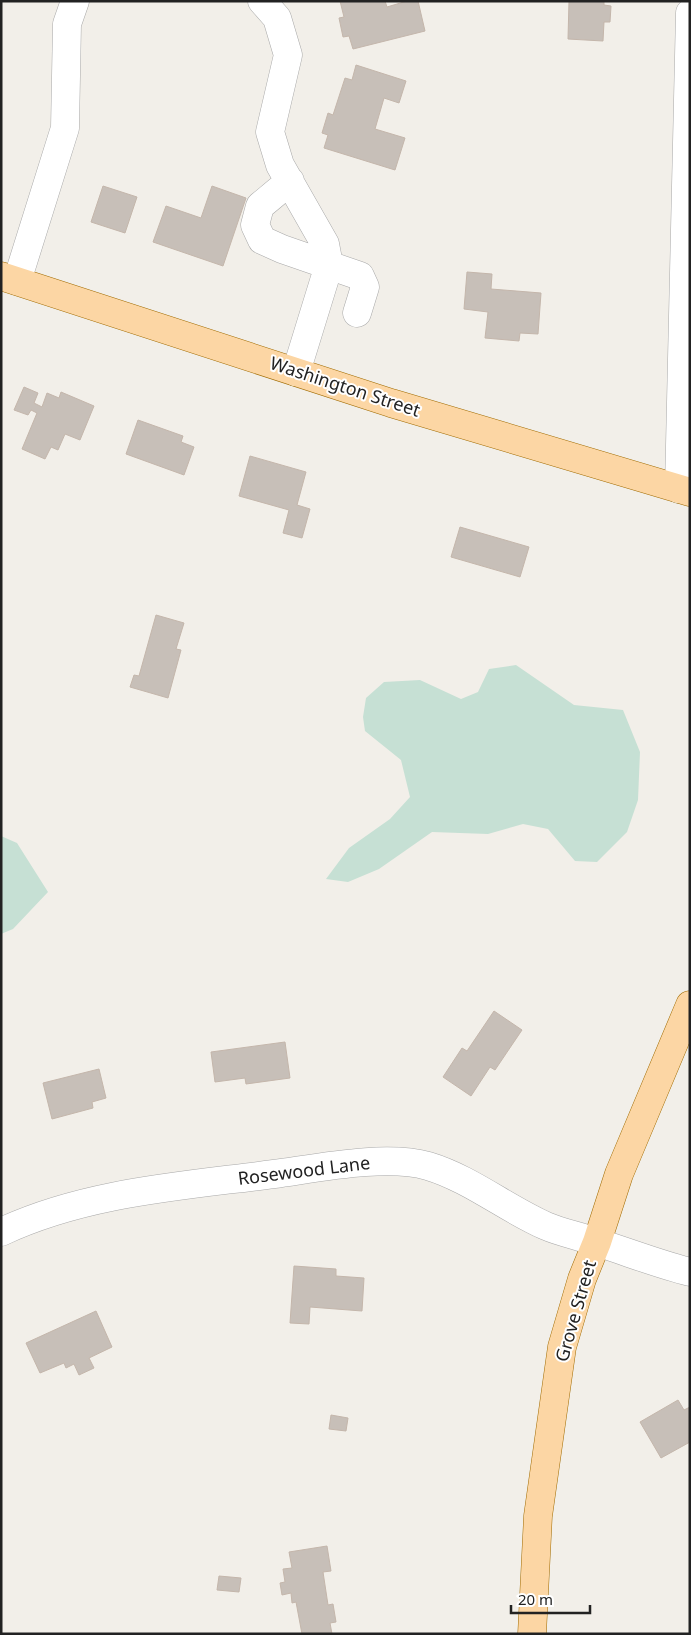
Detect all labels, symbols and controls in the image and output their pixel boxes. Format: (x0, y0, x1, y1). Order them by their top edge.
street label: Washington Street (267, 350, 424, 422)
street label: Rosewood Lane (236, 1150, 371, 1190)
street label: Grove Street (549, 1257, 601, 1364)
scale bar (511, 1582, 590, 1614)
text: 20 m (518, 1589, 553, 1609)

